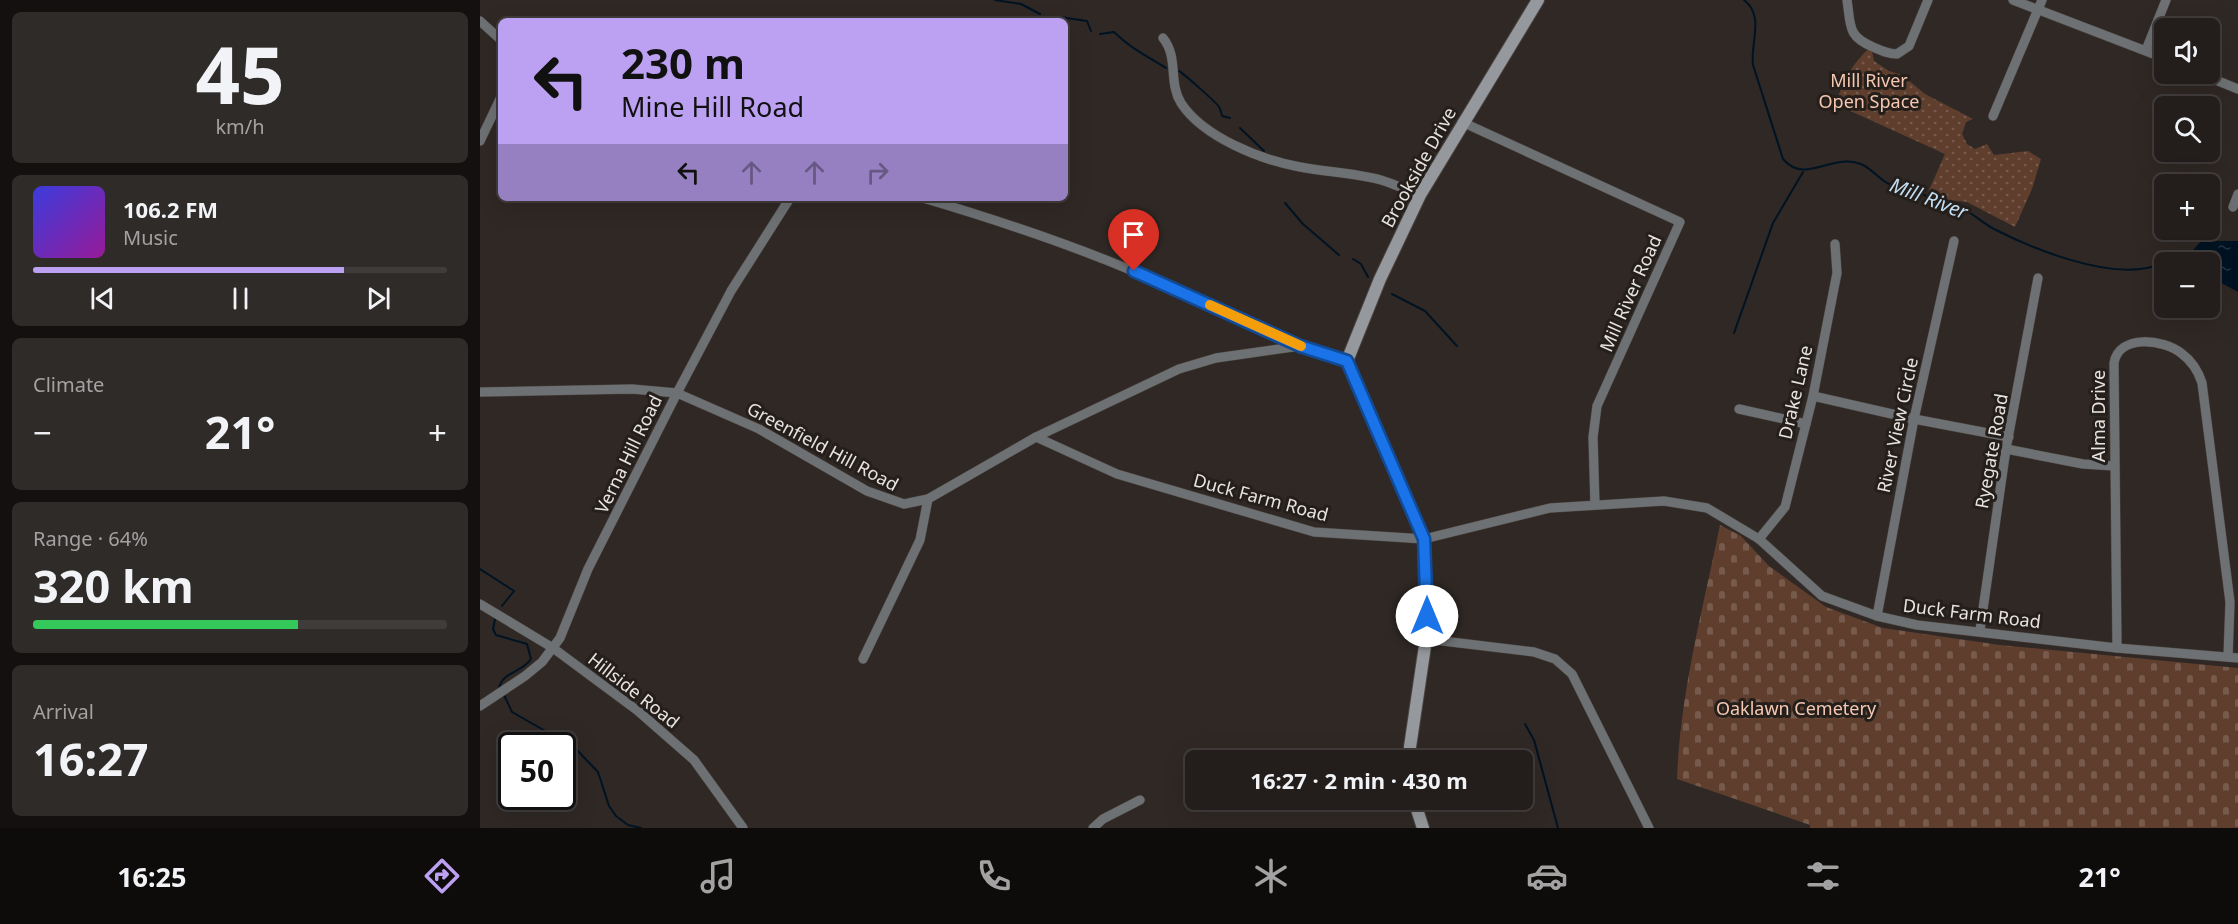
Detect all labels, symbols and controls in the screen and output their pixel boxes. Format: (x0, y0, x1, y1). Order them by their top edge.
map controls (2154, 18, 2220, 318)
button: sound (2154, 18, 2220, 84)
text: 45 (195, 21, 285, 127)
text: 230 m (621, 34, 745, 91)
icon: left (522, 42, 600, 120)
park label: Mill River Open Space (1819, 68, 1919, 113)
text: Mine Hill Road (621, 88, 804, 125)
button: search (2154, 96, 2220, 162)
street label: Brookside Drive (1375, 103, 1461, 231)
text: km/h (215, 113, 265, 140)
icon: left (672, 156, 705, 189)
icon: ahead (735, 156, 768, 189)
icon: ahead (798, 156, 831, 189)
icon: right (861, 156, 894, 189)
water label: Mill River (1886, 171, 1973, 226)
button: + (2154, 174, 2220, 240)
text: 106.2 FM (123, 194, 218, 224)
pin (1108, 209, 1159, 271)
icon: arrive (1117, 218, 1150, 251)
text: Music (123, 224, 178, 251)
street label: Mill River Road (1594, 231, 1666, 355)
button: − (2154, 252, 2220, 318)
icon: previous (86, 282, 119, 315)
icon: pause (224, 282, 257, 315)
icon: next (362, 282, 395, 315)
street label: Drake Lane (1773, 343, 1817, 441)
street label: River View Circle (1871, 355, 1923, 495)
street label: Alma Drive (2086, 370, 2110, 462)
text: Climate (33, 371, 104, 398)
street label: Verna Hill Road (589, 391, 667, 517)
street label: Ryegate Road (1969, 392, 2013, 510)
street label: Greenfield Hill Road (743, 396, 903, 496)
text: 21° (205, 401, 275, 462)
text: − (33, 410, 52, 455)
text: + (428, 410, 447, 455)
street label: Duck Farm Road (1191, 467, 1331, 527)
text: Range · 64% (33, 525, 148, 552)
text: 320 km (33, 555, 194, 616)
position arrow (1395, 584, 1459, 648)
street label: Duck Farm Road (1902, 593, 2042, 633)
street label: Hillside Road (583, 647, 685, 733)
park label: Oaklawn Cemetery (1716, 696, 1877, 720)
text: Arrival (33, 698, 94, 725)
text: 16:27 (33, 728, 149, 789)
speed limit sign: 50 (498, 732, 576, 810)
text: 16:27 · 2 min · 430 m (1250, 765, 1468, 795)
icon: directions (421, 855, 463, 897)
icon: music (697, 855, 739, 897)
icon: phone (973, 855, 1015, 897)
icon: climate (1250, 855, 1292, 897)
icon: car (1526, 855, 1568, 897)
icon: filters (1802, 855, 1844, 897)
text: 16:25 (117, 858, 187, 895)
text: 21° (2078, 858, 2121, 895)

